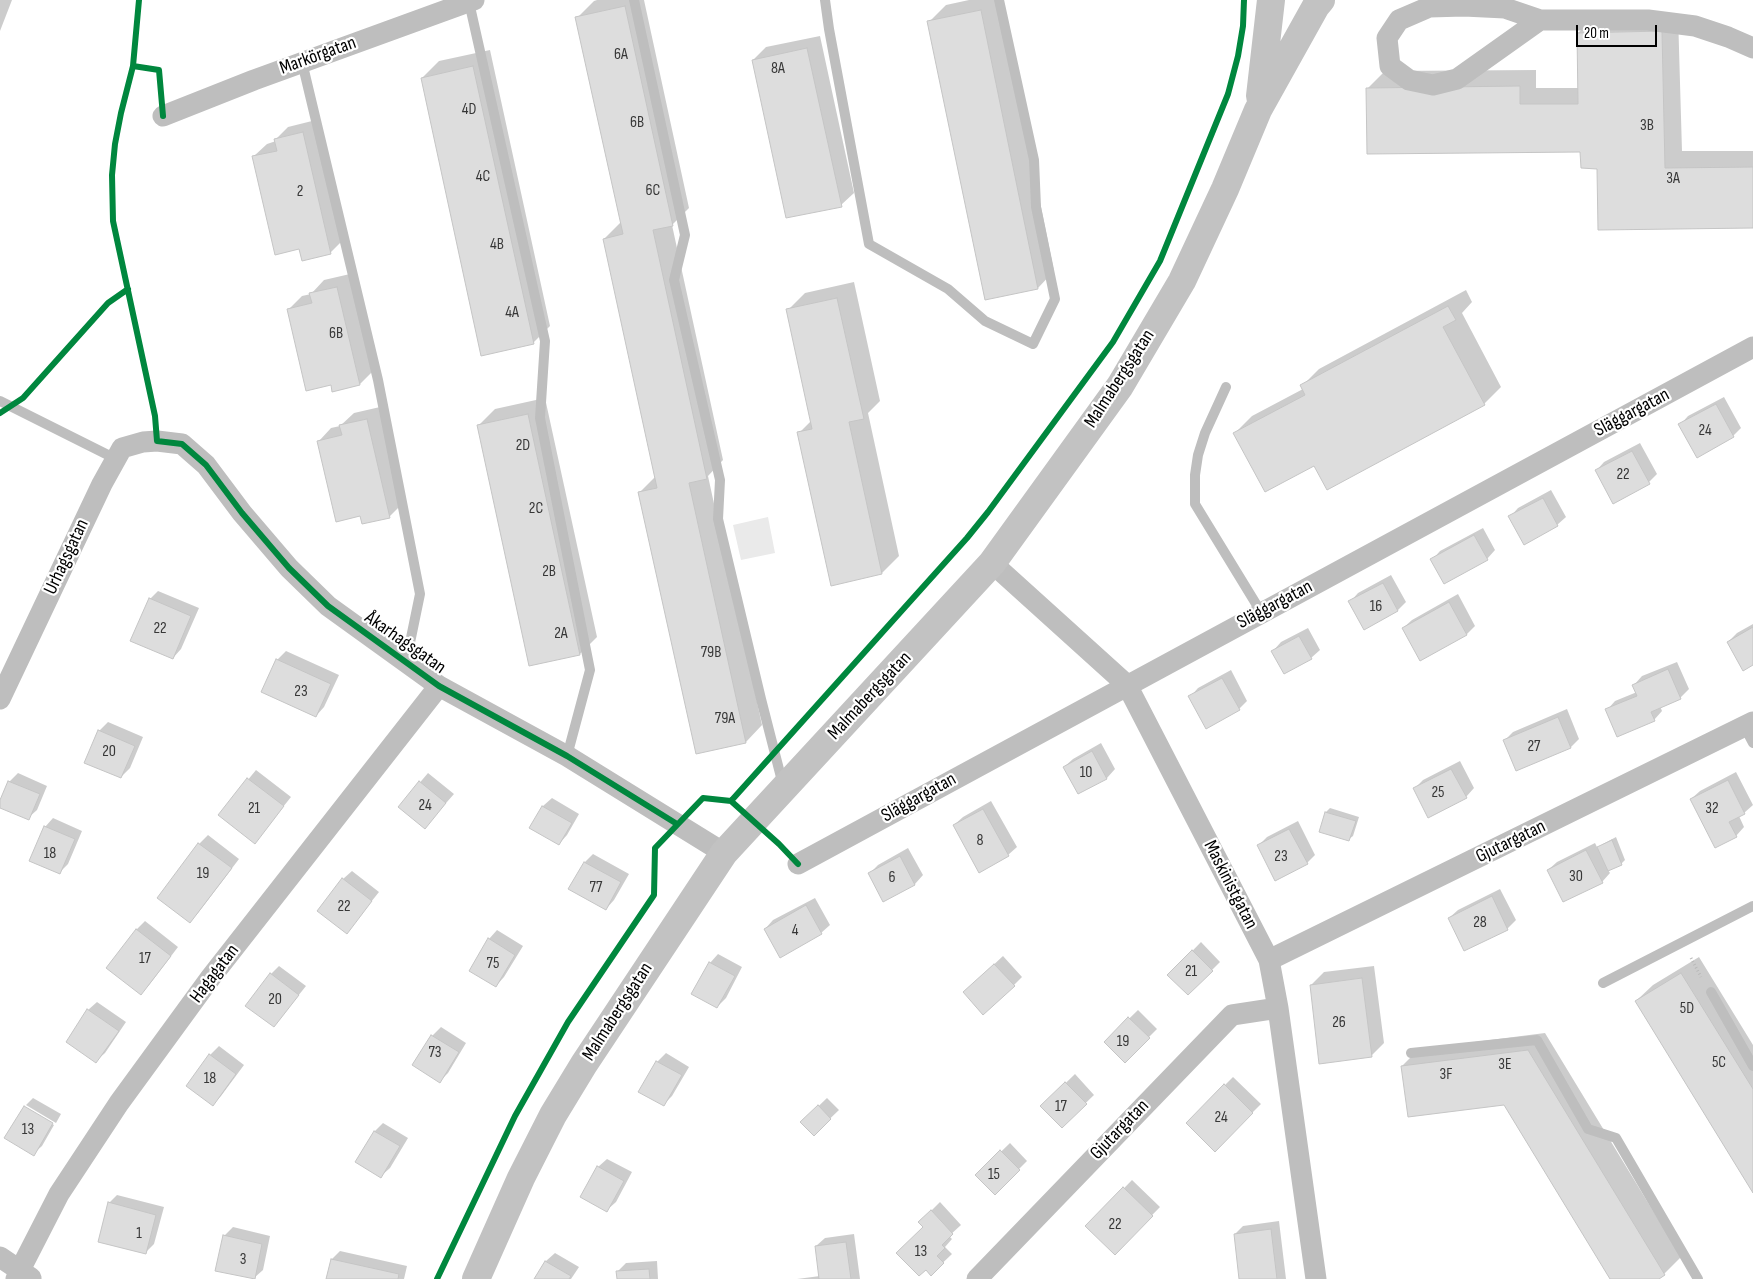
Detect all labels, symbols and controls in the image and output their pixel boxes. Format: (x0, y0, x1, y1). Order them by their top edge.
scale bar (1578, 15, 1659, 47)
text: 20 m (1584, 24, 1609, 43)
street label: Markörgatan (277, 32, 359, 80)
house number: 6A (614, 45, 628, 65)
house number: 8A (771, 59, 785, 79)
house number: 4D (462, 100, 476, 120)
house number: 6B (630, 113, 644, 133)
house number: 3B (1640, 116, 1654, 136)
house number: 4C (476, 167, 490, 187)
house number: 3A (1666, 169, 1680, 189)
house number: 6C (646, 181, 660, 201)
house number: 2 (297, 182, 303, 202)
house number: 4B (490, 235, 504, 255)
house number: 4A (505, 303, 519, 323)
house number: 6B (329, 324, 343, 344)
street label: Malmabergsgatan (1080, 326, 1160, 432)
street label: Släggargatan (1590, 384, 1674, 442)
house number: 24 (1698, 421, 1712, 441)
house number: 2D (516, 436, 530, 456)
house number: 22 (1616, 465, 1630, 485)
house number: 2C (529, 499, 543, 519)
street label: Urhagsgatan (40, 516, 94, 598)
house number: 2B (542, 562, 556, 582)
street label: Släggargatan (1233, 576, 1317, 634)
house number: 16 (1370, 597, 1382, 617)
street label: Åkarhagsgatan (360, 607, 450, 679)
house number: 22 (153, 619, 167, 639)
house number: 2A (554, 624, 568, 644)
house number: 79B (701, 643, 721, 663)
street label: Malmabergsgatan (823, 647, 917, 745)
house number: 23 (294, 682, 308, 702)
house number: 79A (715, 709, 735, 729)
house number: 27 (1527, 737, 1541, 757)
house number: 20 (102, 742, 116, 762)
house number: 10 (1080, 763, 1092, 783)
street label: Släggargatan (878, 768, 960, 828)
house number: 25 (1431, 783, 1445, 803)
house number: 24 (418, 796, 432, 816)
house number: 21 (248, 799, 260, 819)
house number: 32 (1705, 799, 1719, 819)
street label: Gjutargatan (1472, 815, 1550, 869)
house number: 8 (976, 831, 984, 851)
street label: Maskinistgatan (1198, 837, 1262, 933)
house number: 18 (44, 844, 56, 864)
house number: 23 (1274, 847, 1288, 867)
house number: 19 (197, 864, 209, 884)
house number: 30 (1569, 867, 1583, 887)
house number: 6 (888, 868, 896, 888)
house number: 77 (590, 878, 602, 898)
house number: 22 (337, 897, 351, 917)
house number: 28 (1473, 913, 1487, 933)
house number: 4 (792, 921, 798, 941)
street label: Hagagatan (186, 940, 244, 1008)
house number: 17 (139, 949, 151, 969)
house number: 75 (487, 954, 499, 974)
street label: Malmabergsgatan (578, 959, 658, 1065)
house number: 21 (1185, 962, 1197, 982)
house number: 20 (268, 990, 282, 1010)
house number: 5D (1680, 999, 1694, 1019)
house number: 26 (1332, 1013, 1346, 1033)
house number: 19 (1117, 1032, 1129, 1052)
house number: 73 (428, 1043, 442, 1063)
house number: 5C (1712, 1053, 1726, 1073)
house number: 3E (1498, 1055, 1512, 1075)
house number: 3F (1439, 1065, 1453, 1085)
house number: 18 (204, 1069, 216, 1089)
street label: Gjutargatan (1086, 1095, 1154, 1165)
house number: 17 (1055, 1097, 1067, 1117)
house number: 24 (1214, 1108, 1228, 1128)
house number: 13 (22, 1120, 34, 1140)
house number: 15 (988, 1165, 1000, 1185)
house number: 22 (1108, 1215, 1122, 1235)
house number: 1 (136, 1224, 142, 1244)
house number: 13 (915, 1242, 927, 1262)
house number: 3 (240, 1250, 246, 1270)

